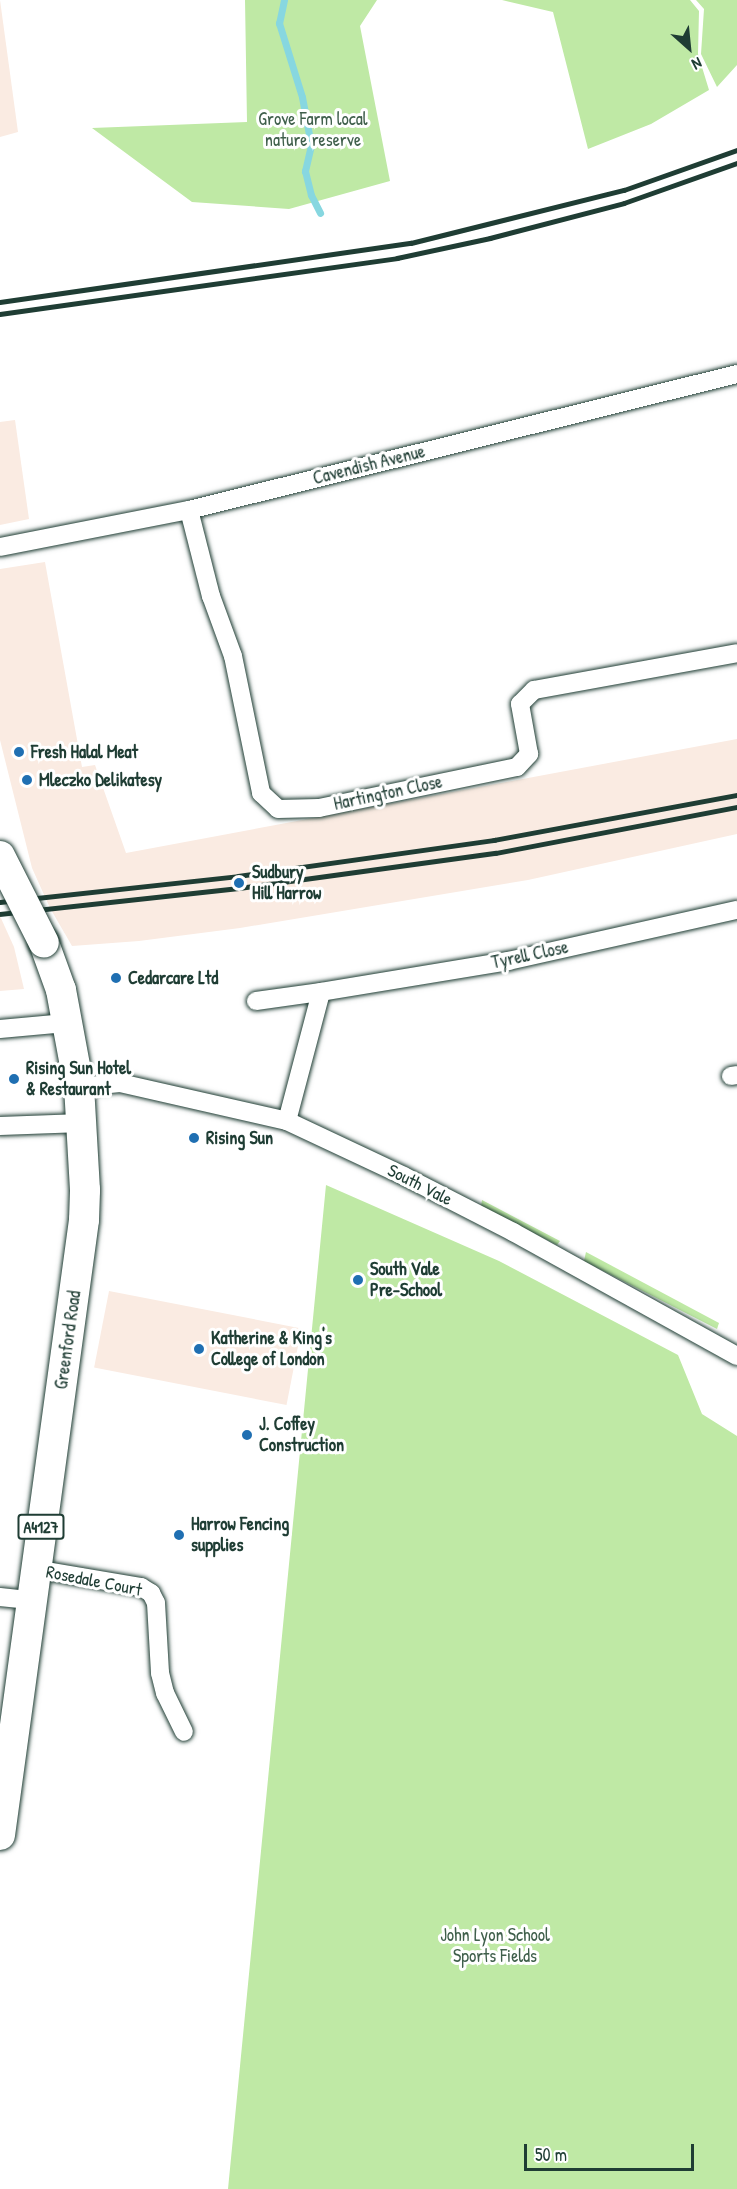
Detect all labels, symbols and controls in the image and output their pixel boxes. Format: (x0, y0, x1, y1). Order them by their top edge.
north arrow (659, 18, 719, 78)
text: N (688, 52, 706, 76)
park label: Grove Farm local nature reserve (258, 109, 368, 152)
street label: Cavendish Avenue (311, 441, 427, 489)
place label: Fresh Halal Meat (31, 741, 138, 763)
marker: Fresh Halal Meat (12, 745, 26, 759)
place label: Mleczko Delikatesy (39, 769, 162, 791)
street label: Hartington Close (332, 771, 444, 815)
marker: Mleczko Delikatesy (20, 773, 34, 787)
place label: Sudbury Hill Harrow (252, 862, 321, 904)
marker: Sudbury Hill Harrow (230, 874, 248, 892)
street label: Tyrell Close (490, 936, 570, 974)
place label: Cedarcare Ltd (128, 967, 218, 989)
marker: Cedarcare Ltd (109, 971, 123, 985)
place label: Rising Sun Hotel & Restaurant (26, 1058, 131, 1100)
marker: Rising Sun Hotel & Restaurant (7, 1072, 21, 1086)
place label: Rising Sun (206, 1127, 273, 1149)
marker: Rising Sun (187, 1131, 201, 1145)
street label: South Vale (384, 1160, 456, 1210)
place label: South Vale Pre-School (370, 1259, 442, 1302)
marker: South Vale Pre-School (351, 1273, 365, 1287)
street label: Greenford Road (50, 1289, 86, 1391)
place label: Katherine & King's College of London (211, 1328, 332, 1370)
marker: Katherine & King's College of London (192, 1342, 206, 1356)
place label: J. Coffey Construction (259, 1414, 344, 1456)
marker: J. Coffey Construction (240, 1428, 254, 1442)
road number: A4127 (17, 1514, 65, 1540)
place label: Harrow Fencing supplies (191, 1514, 289, 1556)
marker: Harrow Fencing supplies (172, 1528, 186, 1542)
street label: Rosedale Court (44, 1561, 144, 1601)
park label: John Lyon School Sports Fields (440, 1925, 550, 1968)
scale bar (527, 2132, 696, 2170)
text: 50 m (535, 2142, 567, 2167)

